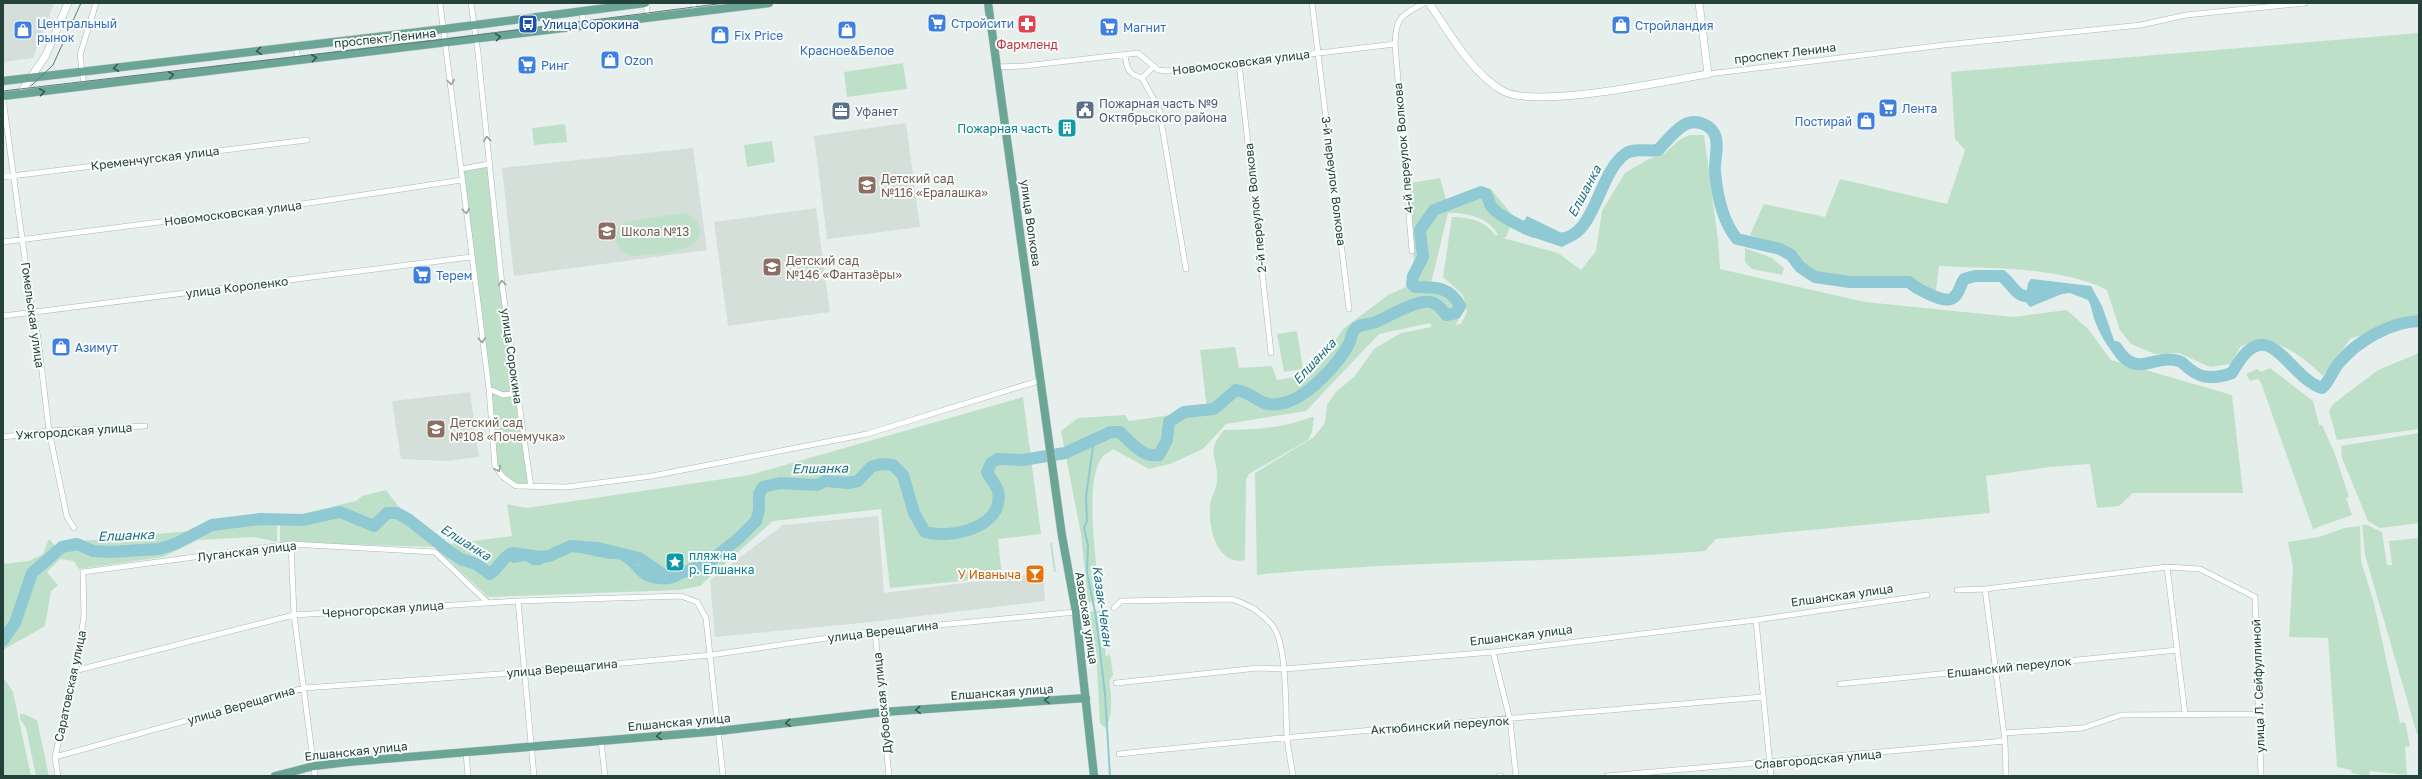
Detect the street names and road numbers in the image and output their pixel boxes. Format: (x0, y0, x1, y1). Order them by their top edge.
street label: проспект Ленина (333, 25, 437, 51)
street label: проспект Ленина (1733, 39, 1837, 67)
street label: Новомосковская улица (1171, 46, 1311, 78)
street label: 4-й переулок Волкова (1390, 82, 1416, 214)
street label: 3-й переулок Волкова (1319, 115, 1349, 247)
street label: 2-й переулок Волкова (1241, 142, 1269, 274)
street label: Кременчугская улица (90, 143, 220, 173)
street label: улица Волкова (1017, 179, 1045, 267)
street label: Новомосковская улица (163, 197, 303, 229)
street label: Гомельская улица (18, 261, 48, 369)
street label: улица Короленко (185, 273, 289, 301)
street label: улица Сорокина (498, 307, 526, 405)
street label: Ужгородская улица (15, 419, 133, 443)
street label: Луганская улица (197, 537, 297, 565)
street label: Азовская улица (1072, 571, 1102, 665)
street label: Елшанская улица (1790, 580, 1894, 610)
street label: Черногорская улица (322, 597, 444, 621)
street label: улица Верещагина (827, 617, 939, 645)
street label: улица Л. Сейфуллиной (2248, 619, 2268, 753)
street label: Елшанская улица (1469, 621, 1573, 649)
street label: Саратовская улица (51, 629, 89, 743)
street label: Дубовская улица (869, 652, 895, 754)
street label: Елшанский переулок (1946, 653, 2072, 681)
street label: улица Верещагина (506, 656, 618, 680)
street label: Елшанская улица (950, 681, 1054, 703)
street label: улица Верещагина (185, 682, 297, 728)
street label: Елшанская улица (627, 710, 731, 734)
street label: Актюбинский переулок (1370, 713, 1510, 737)
street label: Елшанская улица (304, 738, 408, 764)
street label: Славгородская улица (1754, 746, 1882, 772)

